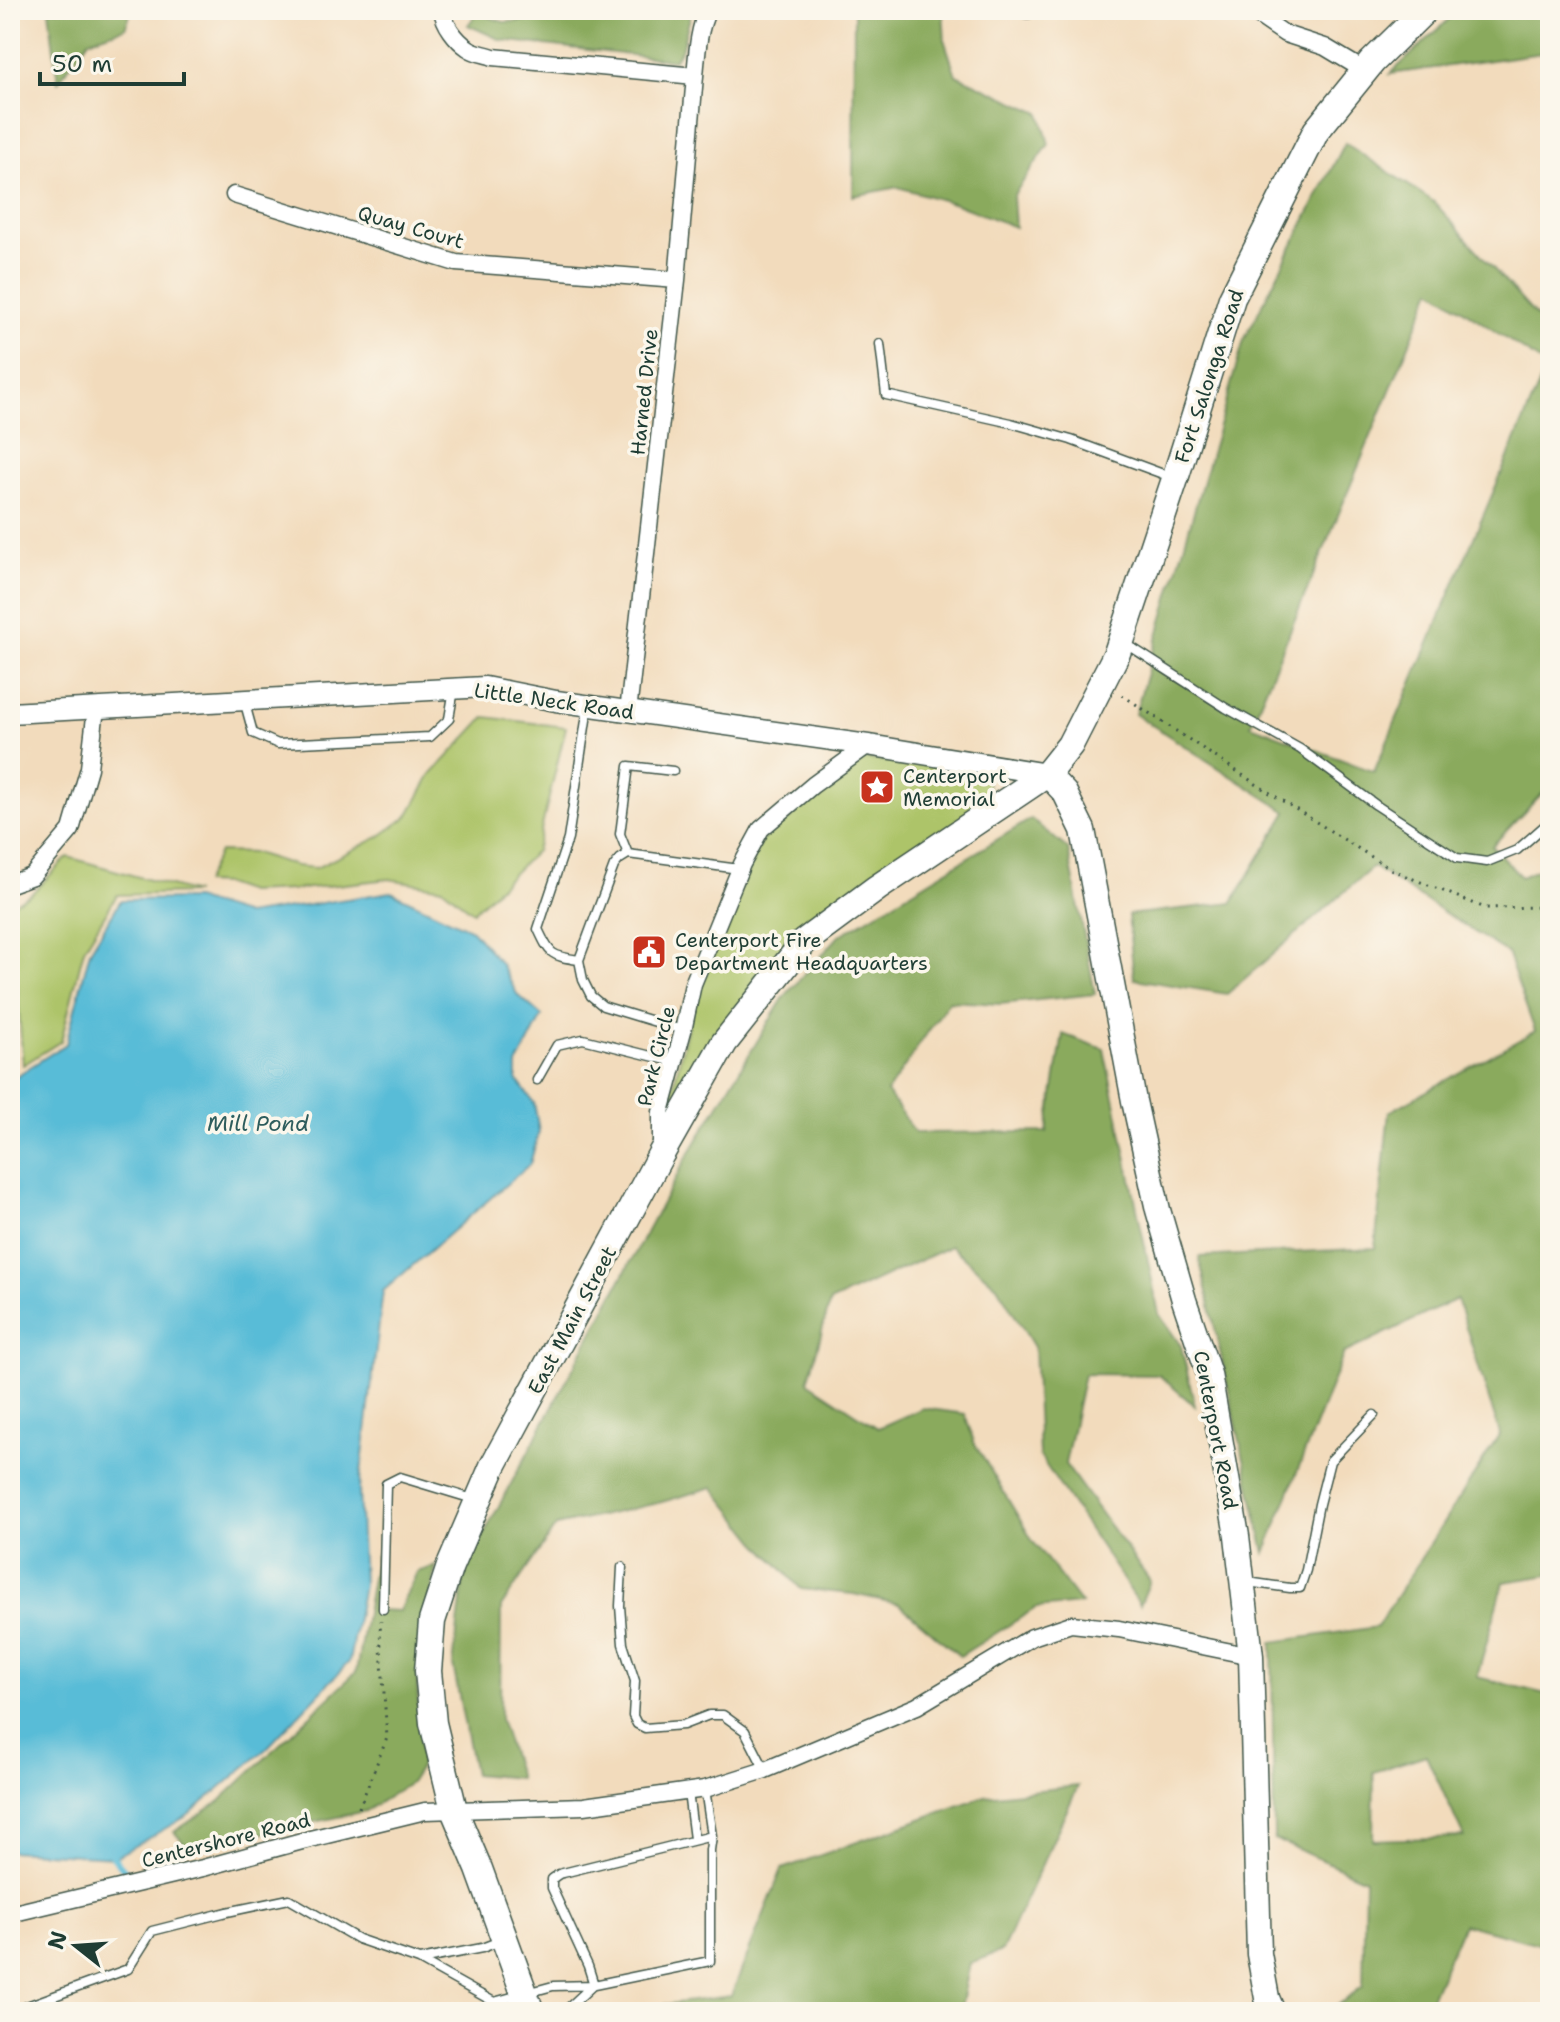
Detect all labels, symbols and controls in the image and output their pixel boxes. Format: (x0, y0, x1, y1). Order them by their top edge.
scale bar (40, 36, 184, 86)
text: 50 m (52, 48, 112, 80)
street label: Quay Court (355, 199, 467, 255)
street label: Fort Salonga Road (1169, 285, 1250, 466)
street label: Harned Drive (624, 327, 664, 457)
street label: Little Neck Road (472, 677, 636, 725)
place label: Centerport Memorial (903, 763, 1007, 812)
place icon: Centerport Memorial (858, 768, 896, 806)
place label: Centerport Fire Department Headquarters (675, 927, 928, 976)
public building icon: Centerport Fire Department Headquarters (630, 933, 668, 971)
street label: Park Circle (631, 1003, 681, 1109)
water label: Mill Pond (207, 1109, 309, 1138)
street label: East Main Street (522, 1241, 622, 1399)
street label: Centerport Road (1188, 1349, 1244, 1512)
street label: Centershore Road (139, 1806, 313, 1874)
north arrow (36, 1906, 116, 1986)
text: N (41, 1928, 74, 1953)

